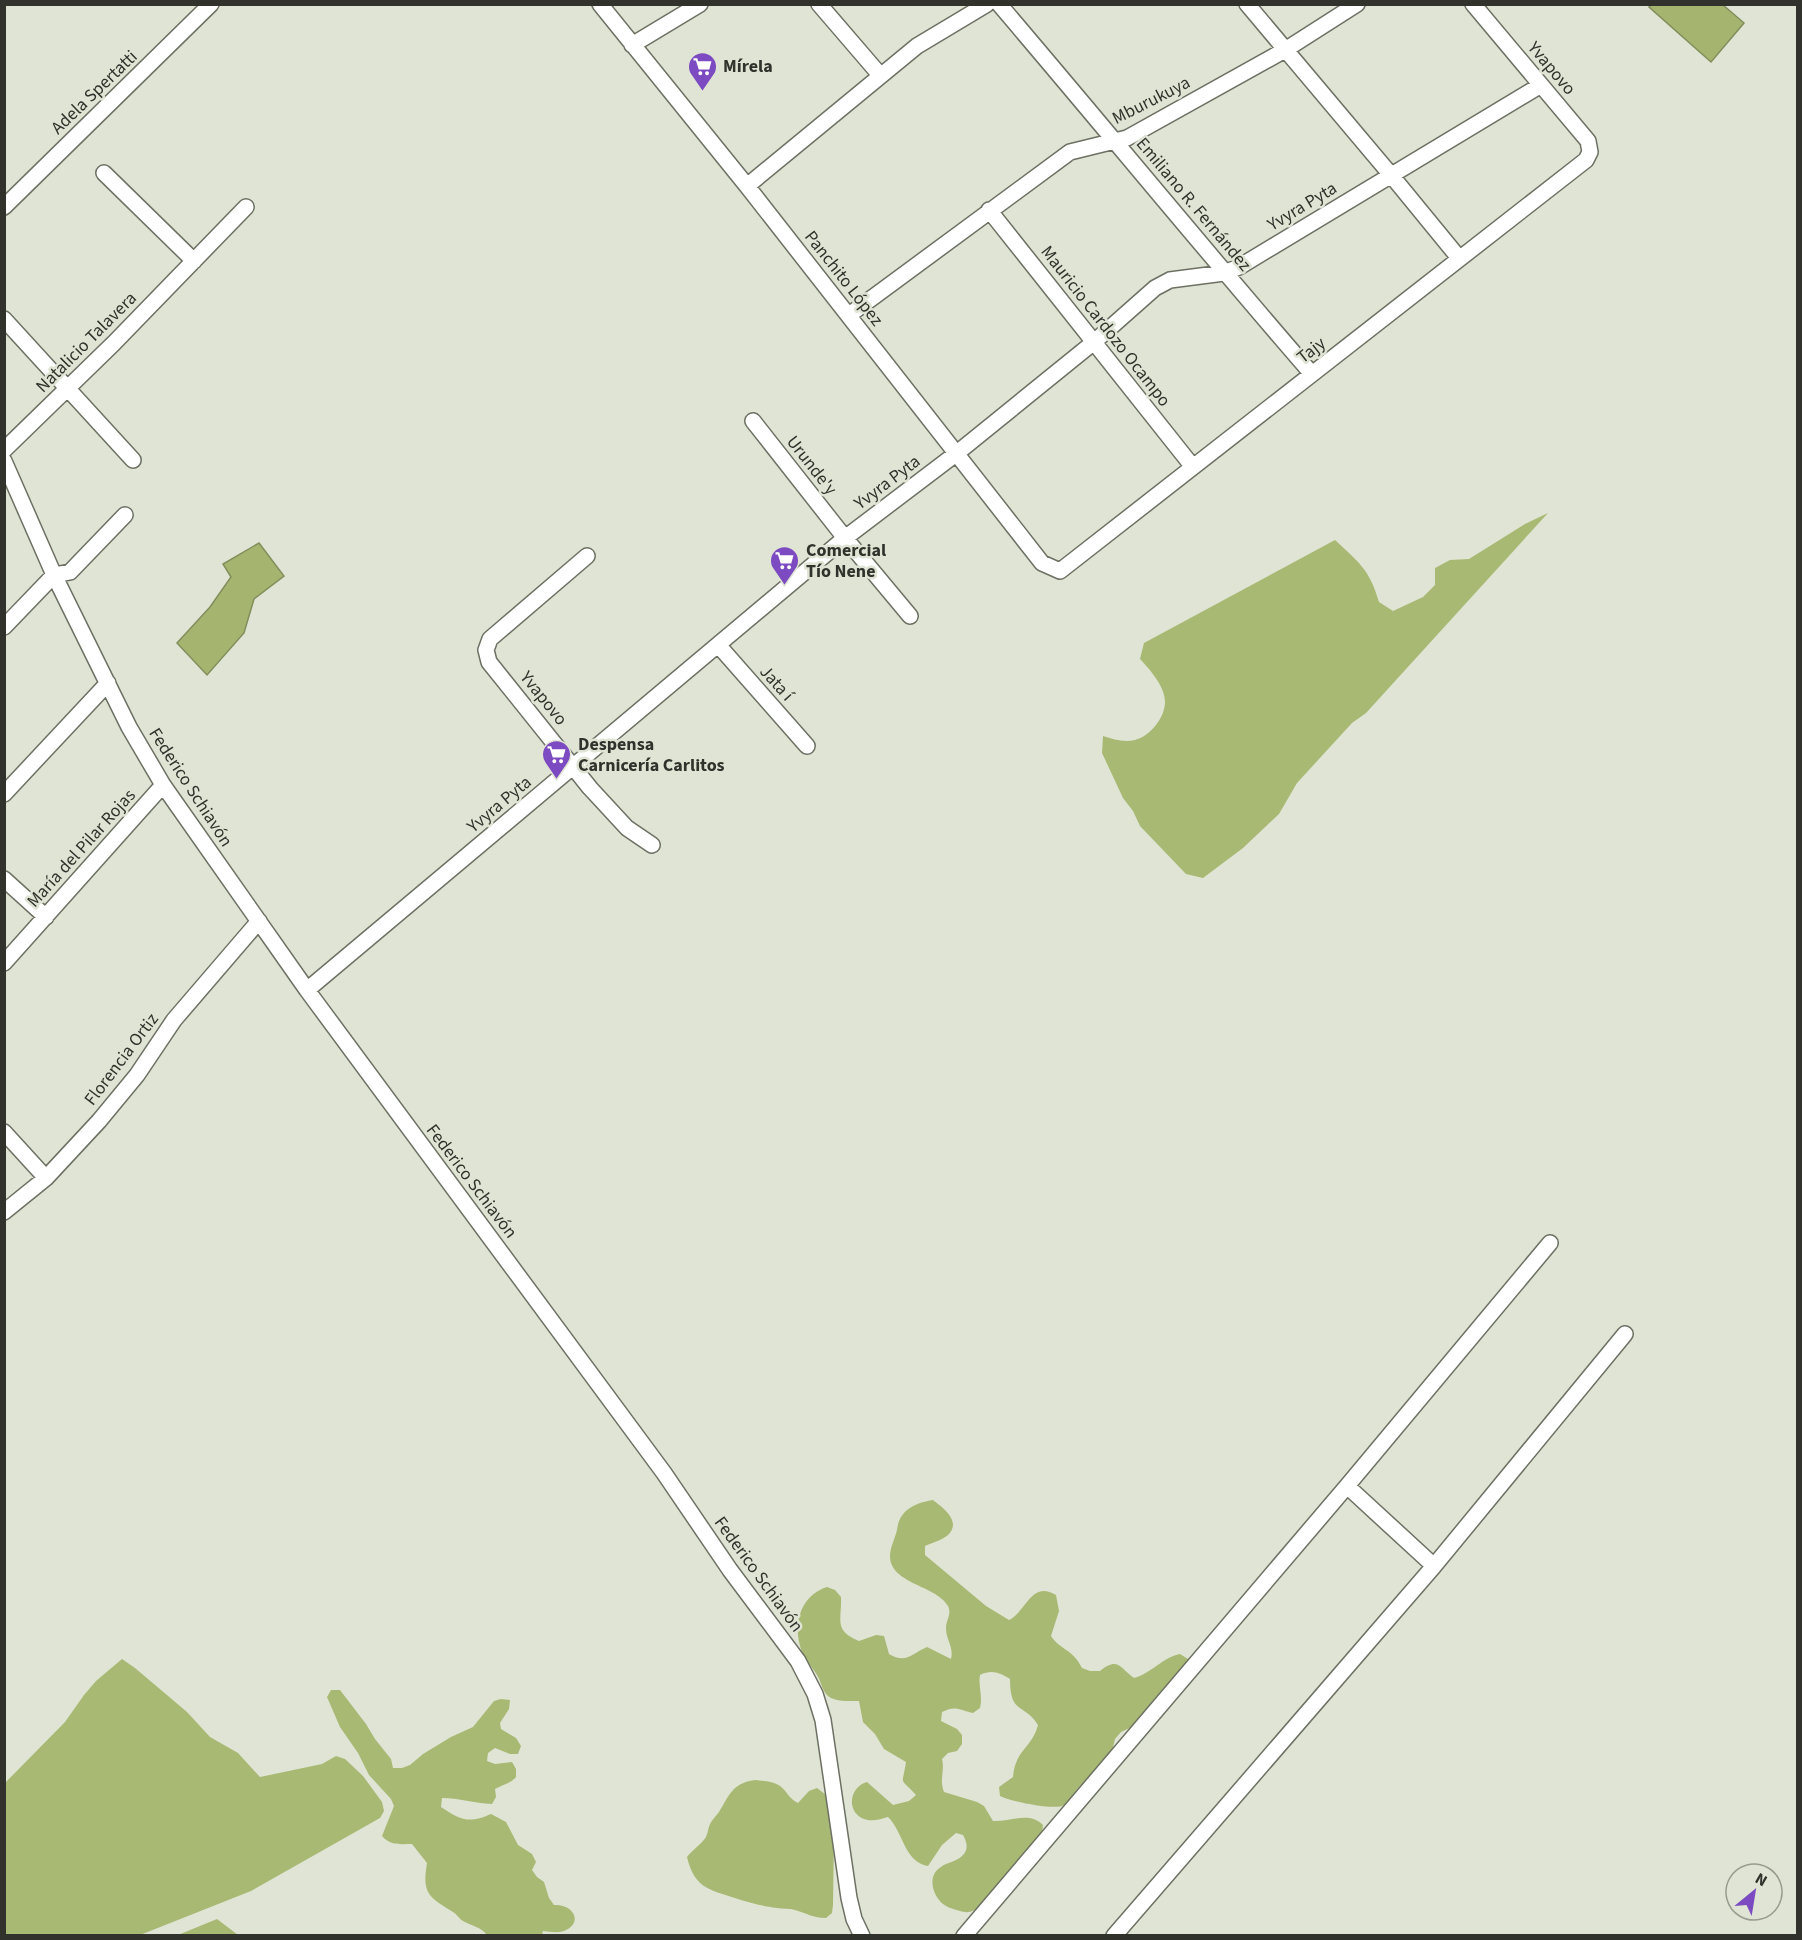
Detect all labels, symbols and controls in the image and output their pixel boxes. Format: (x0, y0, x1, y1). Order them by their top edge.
street label: Yvapovo (1521, 35, 1582, 101)
street label: Adela Spertatti (46, 45, 143, 140)
supermarket icon: Mírela (686, 50, 718, 92)
place label: Mírela (723, 54, 773, 79)
street label: Mburukuya (1108, 70, 1195, 131)
street label: Emiliano R. Fernández (1130, 132, 1257, 277)
street label: Yvyra Pyta (1262, 176, 1342, 237)
street label: Panchito López (798, 225, 889, 332)
street label: Mauricio Cardozo Ocampo (1035, 241, 1176, 412)
street label: Natalicio Talavera (30, 286, 142, 398)
street label: Tajy (1292, 331, 1331, 370)
street label: Urunde'y (780, 430, 843, 501)
street label: Yvyra Pyta (848, 449, 926, 516)
place label: Comercial Tío Nene (806, 538, 886, 584)
supermarket icon: Comercial Tío Nene (769, 544, 801, 586)
street label: Jata í (754, 660, 800, 707)
street label: Yvapovo (513, 665, 573, 731)
street label: Federico Schiavón (143, 723, 238, 852)
place label: Despensa Carnicería Carlitos (578, 732, 725, 778)
supermarket icon: Despensa Carnicería Carlitos (541, 738, 573, 780)
street label: Yvyra Pyta (461, 770, 537, 839)
street label: María del Pilar Rojas (21, 784, 141, 913)
street label: Florencia Ortiz (78, 1008, 165, 1111)
street label: Federico Schiavón (420, 1119, 523, 1244)
street label: Federico Schiavón (708, 1511, 809, 1637)
north arrow (1724, 1862, 1784, 1922)
text: N (1751, 1868, 1771, 1892)

